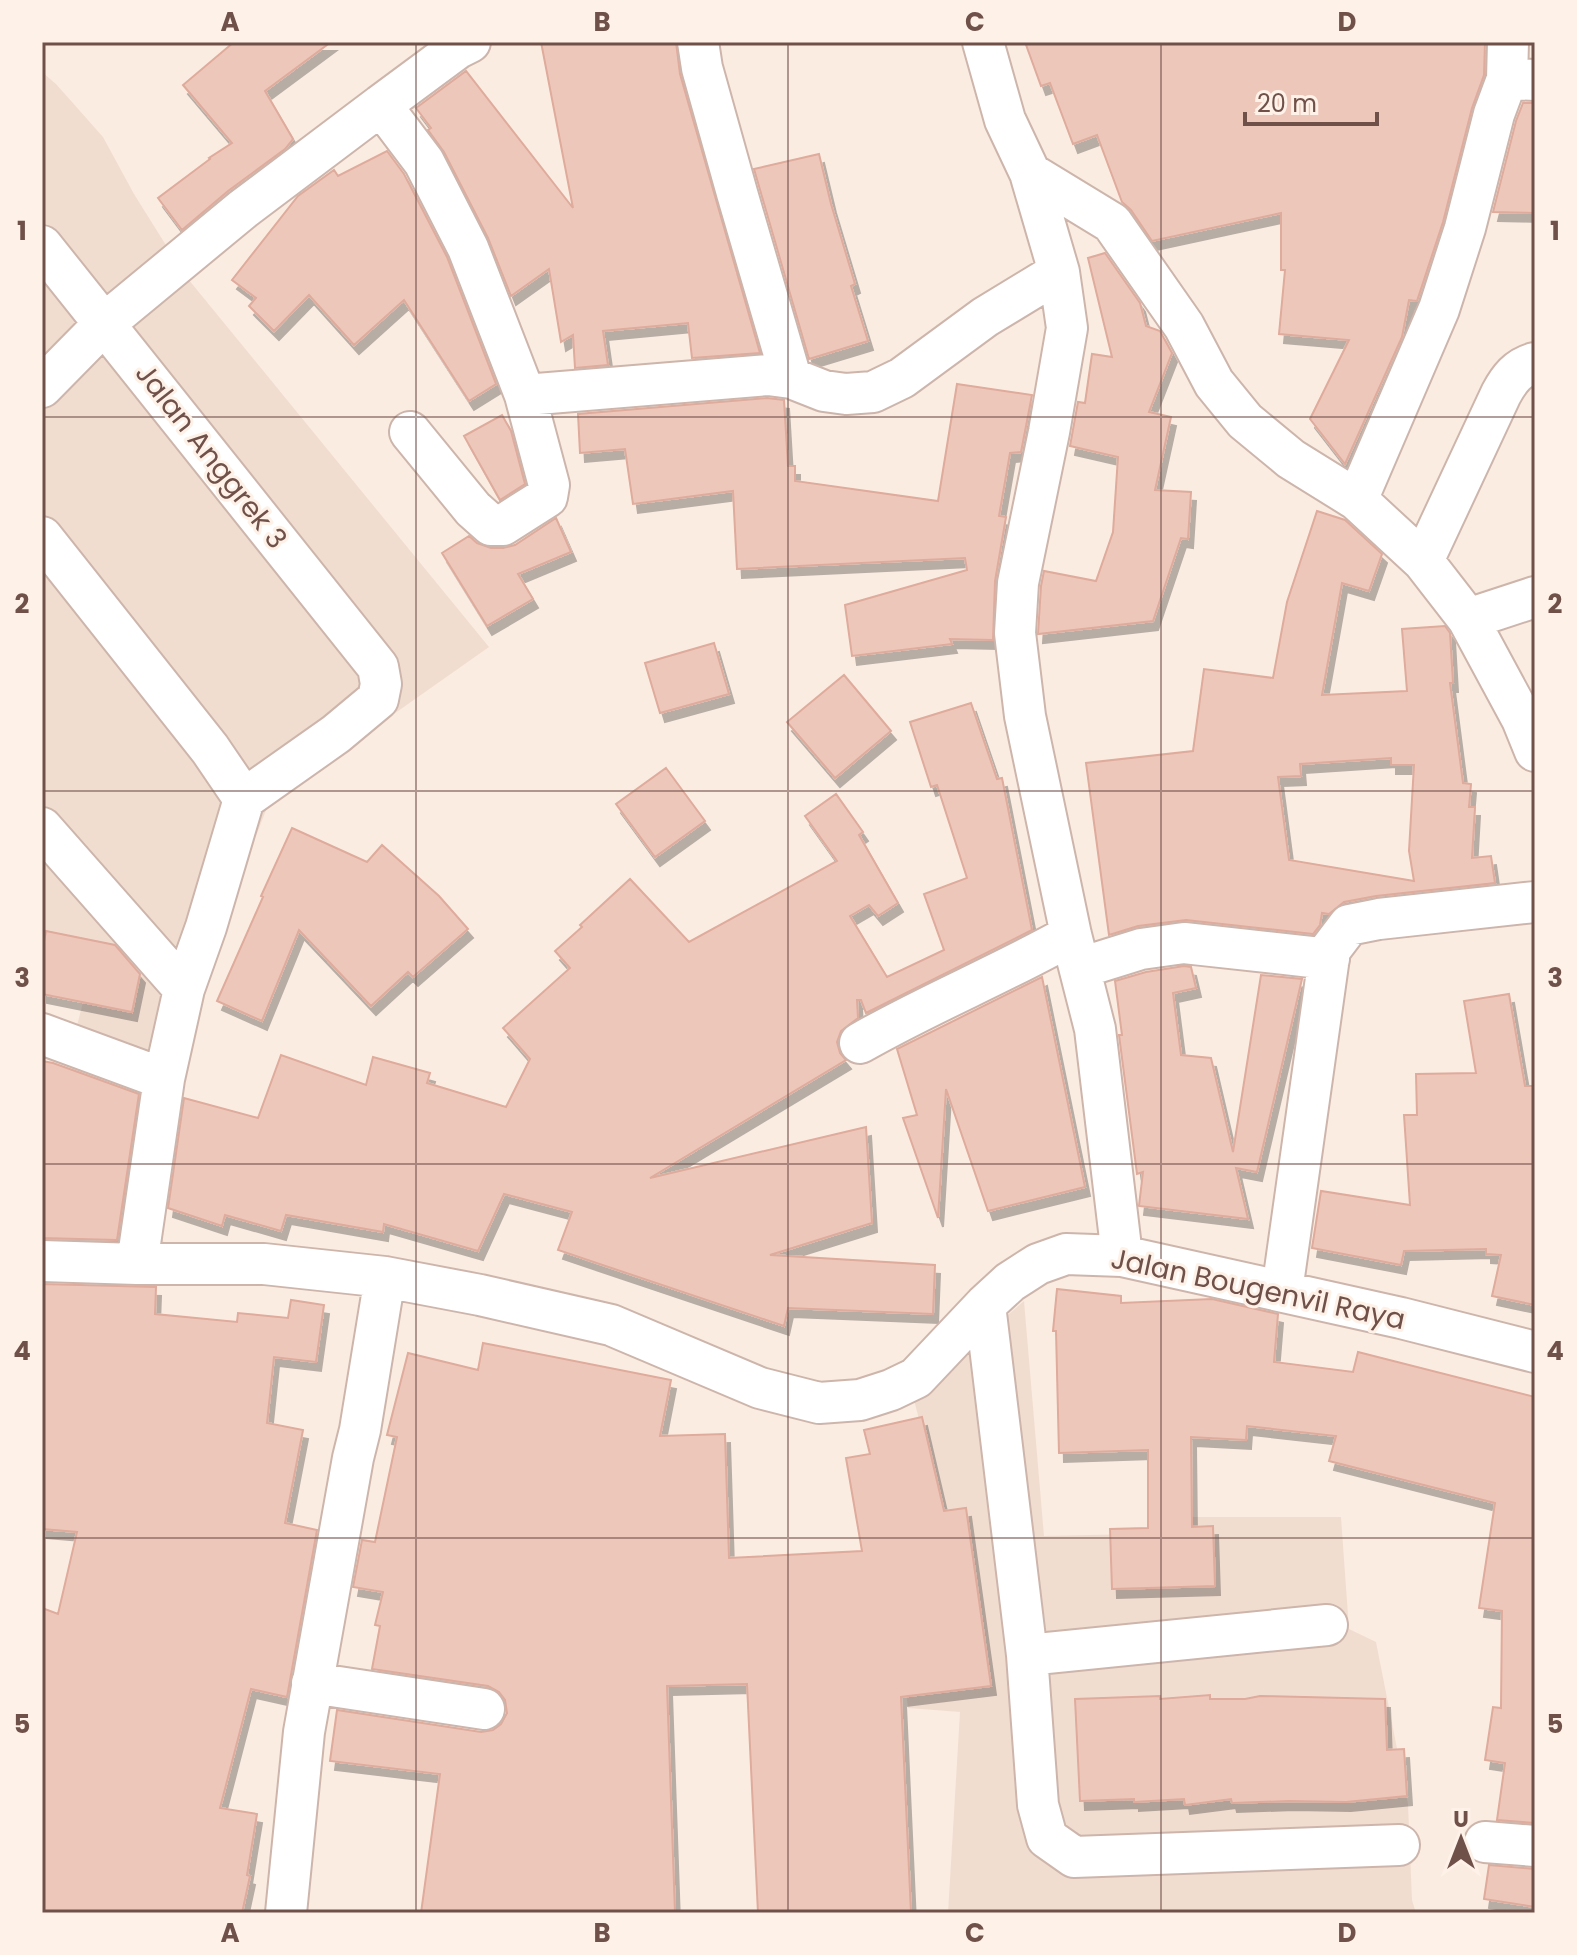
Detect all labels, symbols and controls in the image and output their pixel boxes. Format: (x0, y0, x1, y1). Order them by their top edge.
text: A (220, 4, 240, 40)
text: B (593, 4, 611, 40)
text: C (965, 4, 985, 40)
text: D (1338, 4, 1357, 40)
scale bar (1245, 76, 1377, 126)
text: 20 m (1257, 87, 1317, 120)
text: 1 (17, 213, 27, 249)
text: 1 (1550, 213, 1560, 249)
street label: Jalan Anggrek 3 (126, 355, 296, 557)
text: 2 (15, 586, 30, 622)
text: 2 (1548, 586, 1563, 622)
text: 3 (14, 960, 30, 996)
text: 3 (1547, 960, 1563, 996)
street label: Jalan Bougenvil Raya (1107, 1239, 1409, 1339)
text: 4 (13, 1333, 31, 1369)
text: 4 (1546, 1333, 1564, 1369)
text: 5 (14, 1706, 30, 1742)
text: 5 (1547, 1706, 1563, 1742)
north arrow (1421, 1799, 1501, 1879)
text: U (1453, 1804, 1469, 1835)
text: A (220, 1915, 240, 1951)
text: B (593, 1915, 611, 1951)
text: C (965, 1915, 985, 1951)
text: D (1338, 1915, 1357, 1951)

